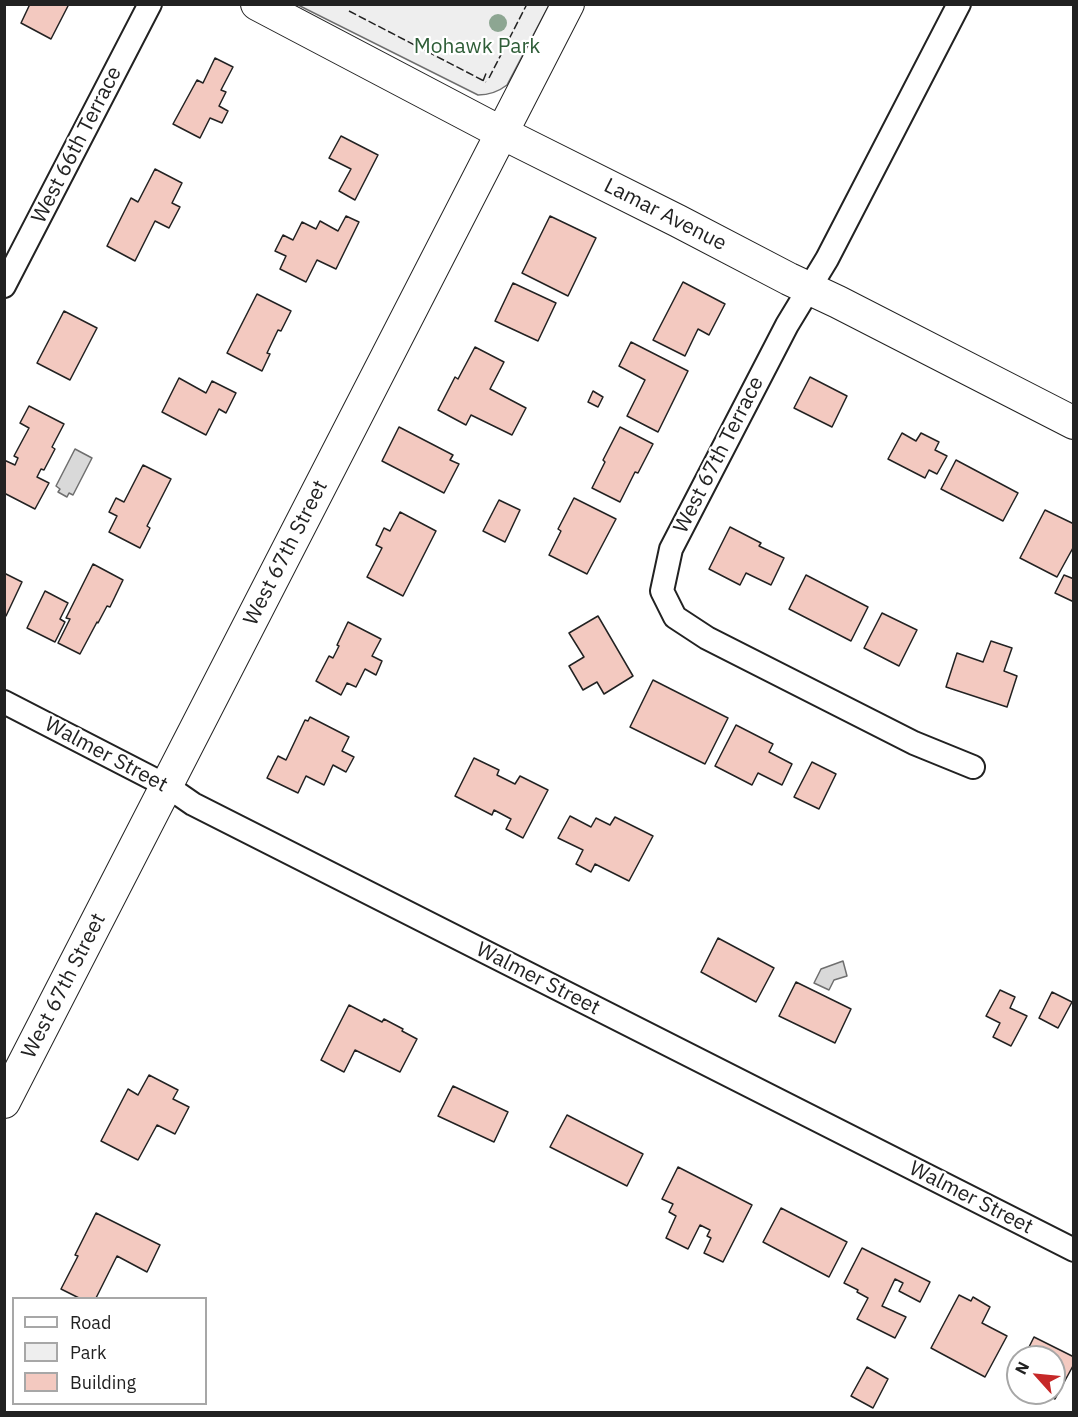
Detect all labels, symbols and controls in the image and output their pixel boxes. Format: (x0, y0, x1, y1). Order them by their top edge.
park label: Mohawk Park (414, 34, 540, 60)
street label: West 66th Terrace (27, 62, 127, 228)
street label: Lamar Avenue (600, 173, 730, 257)
street label: West 67th Terrace (669, 372, 769, 538)
street label: West 67th Street (239, 476, 333, 630)
street label: Walmer Street (40, 712, 172, 798)
street label: West 67th Street (17, 909, 111, 1063)
street label: Walmer Street (472, 937, 604, 1021)
street label: Walmer Street (905, 1156, 1037, 1240)
legend (12, 1297, 207, 1405)
text: Road (70, 1311, 111, 1334)
text: Park (70, 1341, 106, 1364)
north arrow (1006, 1345, 1066, 1405)
text: N (1010, 1358, 1033, 1377)
text: Building (70, 1371, 136, 1394)

